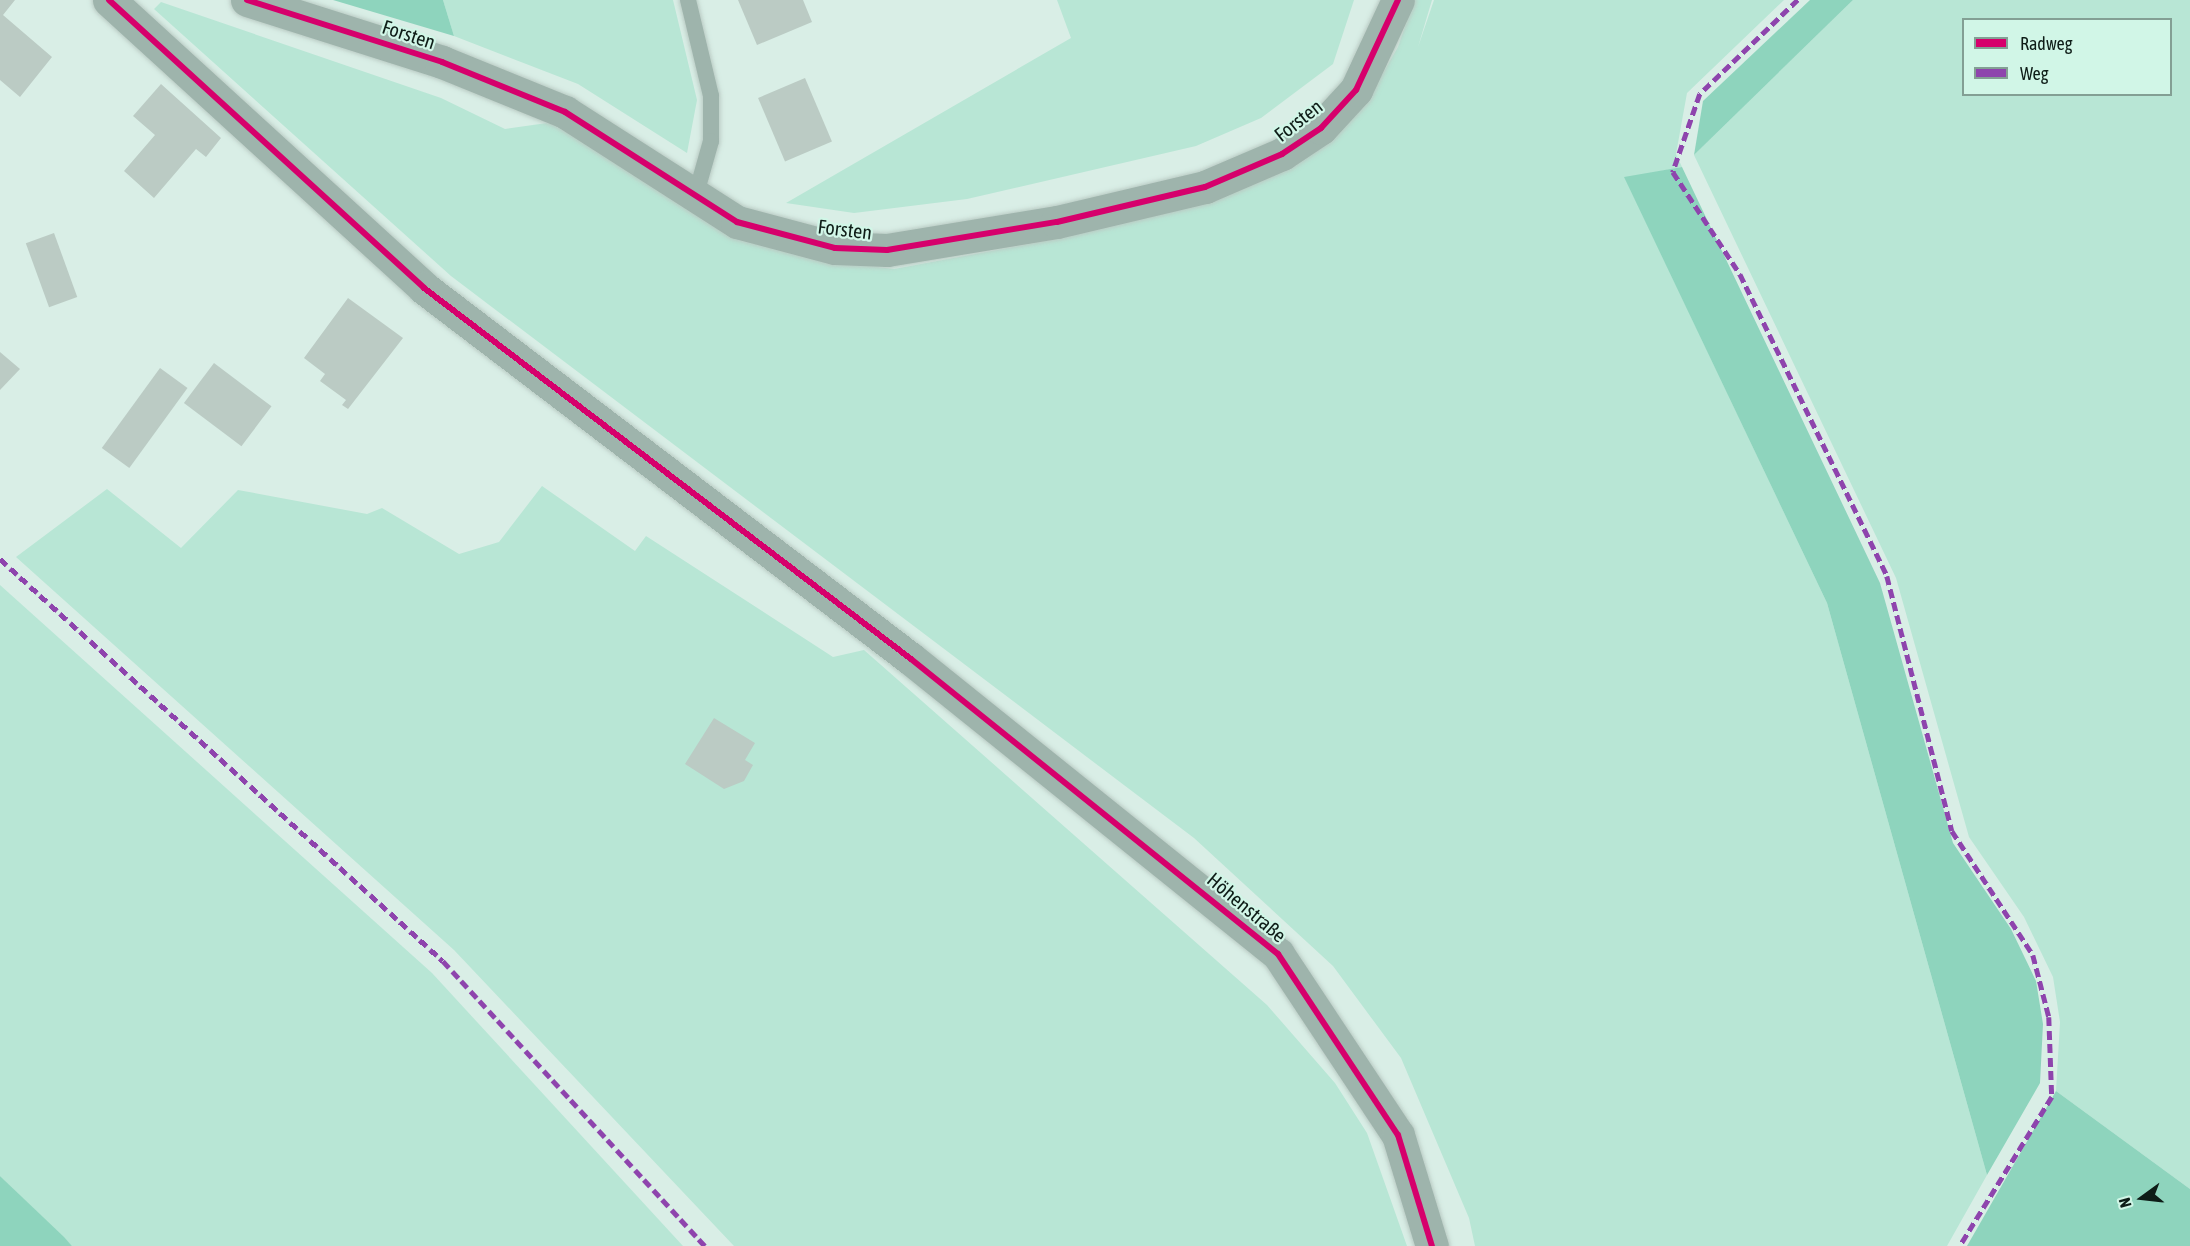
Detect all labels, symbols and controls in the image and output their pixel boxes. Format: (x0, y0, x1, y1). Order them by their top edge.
street label: Forsten (379, 14, 439, 54)
legend (1962, 18, 2172, 96)
text: Radweg (2020, 33, 2072, 54)
text: Weg (2020, 63, 2048, 84)
street label: Forsten (1269, 94, 1327, 146)
street label: Forsten (817, 214, 873, 244)
street label: Höhenstraße (1203, 867, 1291, 947)
north arrow (2112, 1168, 2172, 1228)
text: N (2115, 1196, 2135, 1210)

